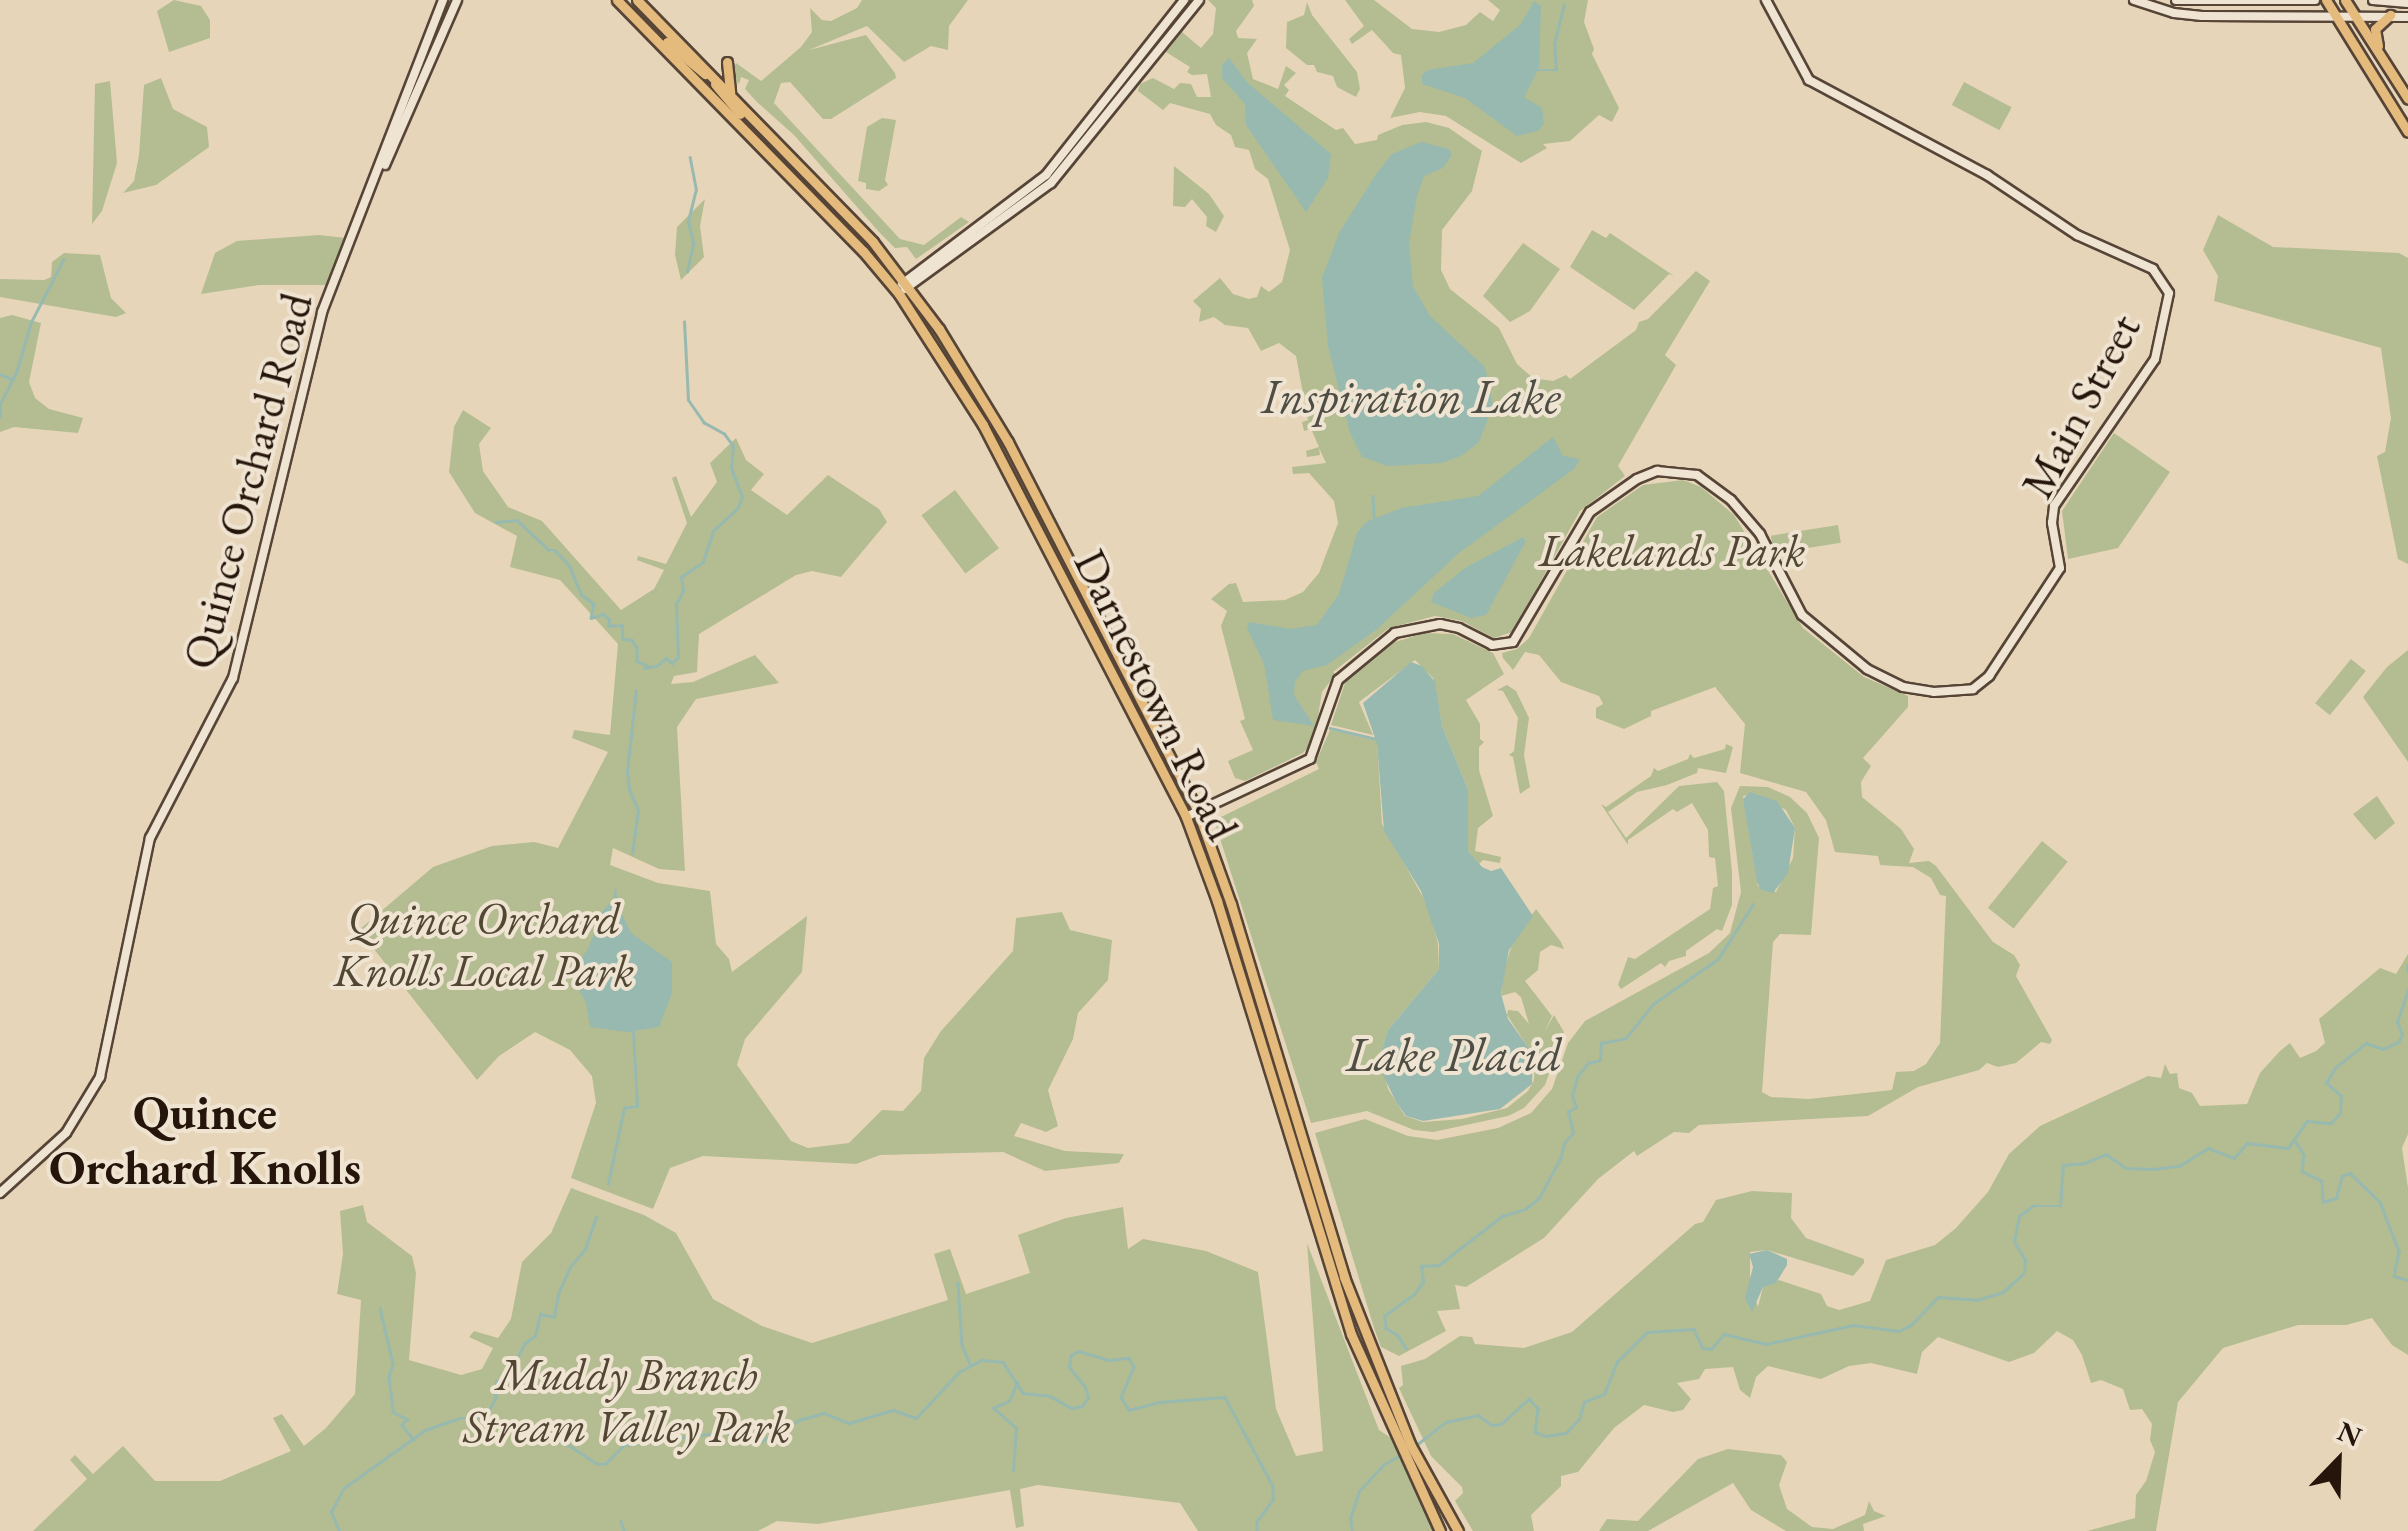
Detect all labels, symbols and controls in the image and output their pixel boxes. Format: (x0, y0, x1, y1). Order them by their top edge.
street label: Quince Orchard Road (172, 287, 324, 675)
street label: Main Street (2010, 305, 2152, 507)
water label: Inspiration Lake (1261, 368, 1561, 426)
park label: Lakelands Park (1539, 524, 1805, 578)
street label: Darnestown Road (1062, 541, 1250, 849)
park label: Quince Orchard Knolls Local Park (334, 892, 634, 998)
water label: Lake Placid (1346, 1026, 1562, 1084)
district label: Quince Orchard Knolls (49, 1083, 361, 1196)
park label: Muddy Branch Stream Valley Park (463, 1348, 791, 1454)
north arrow (2288, 1411, 2388, 1511)
text: N (2332, 1412, 2367, 1454)

